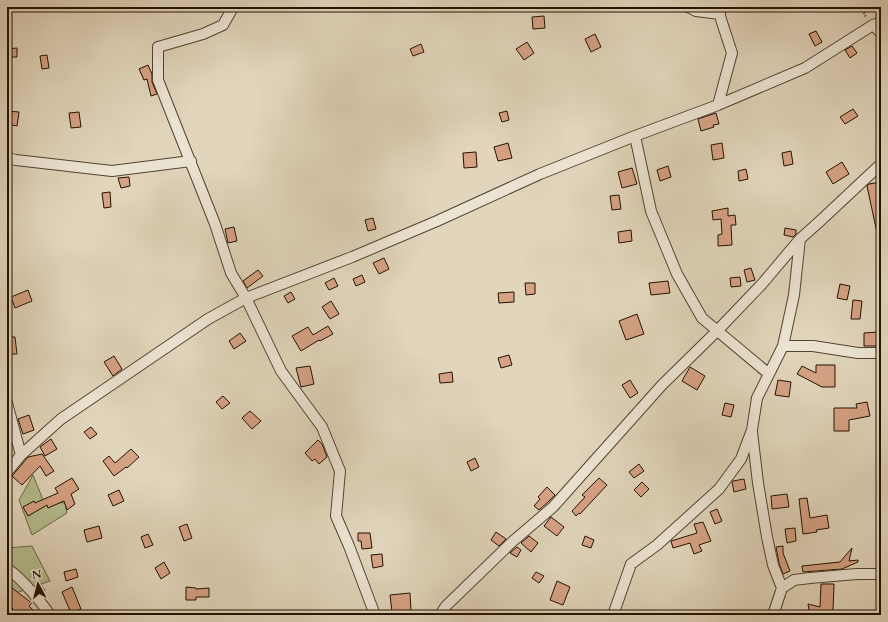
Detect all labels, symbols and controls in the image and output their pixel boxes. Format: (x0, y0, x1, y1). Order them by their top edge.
north arrow (18, 564, 58, 604)
text: N (31, 566, 43, 583)

